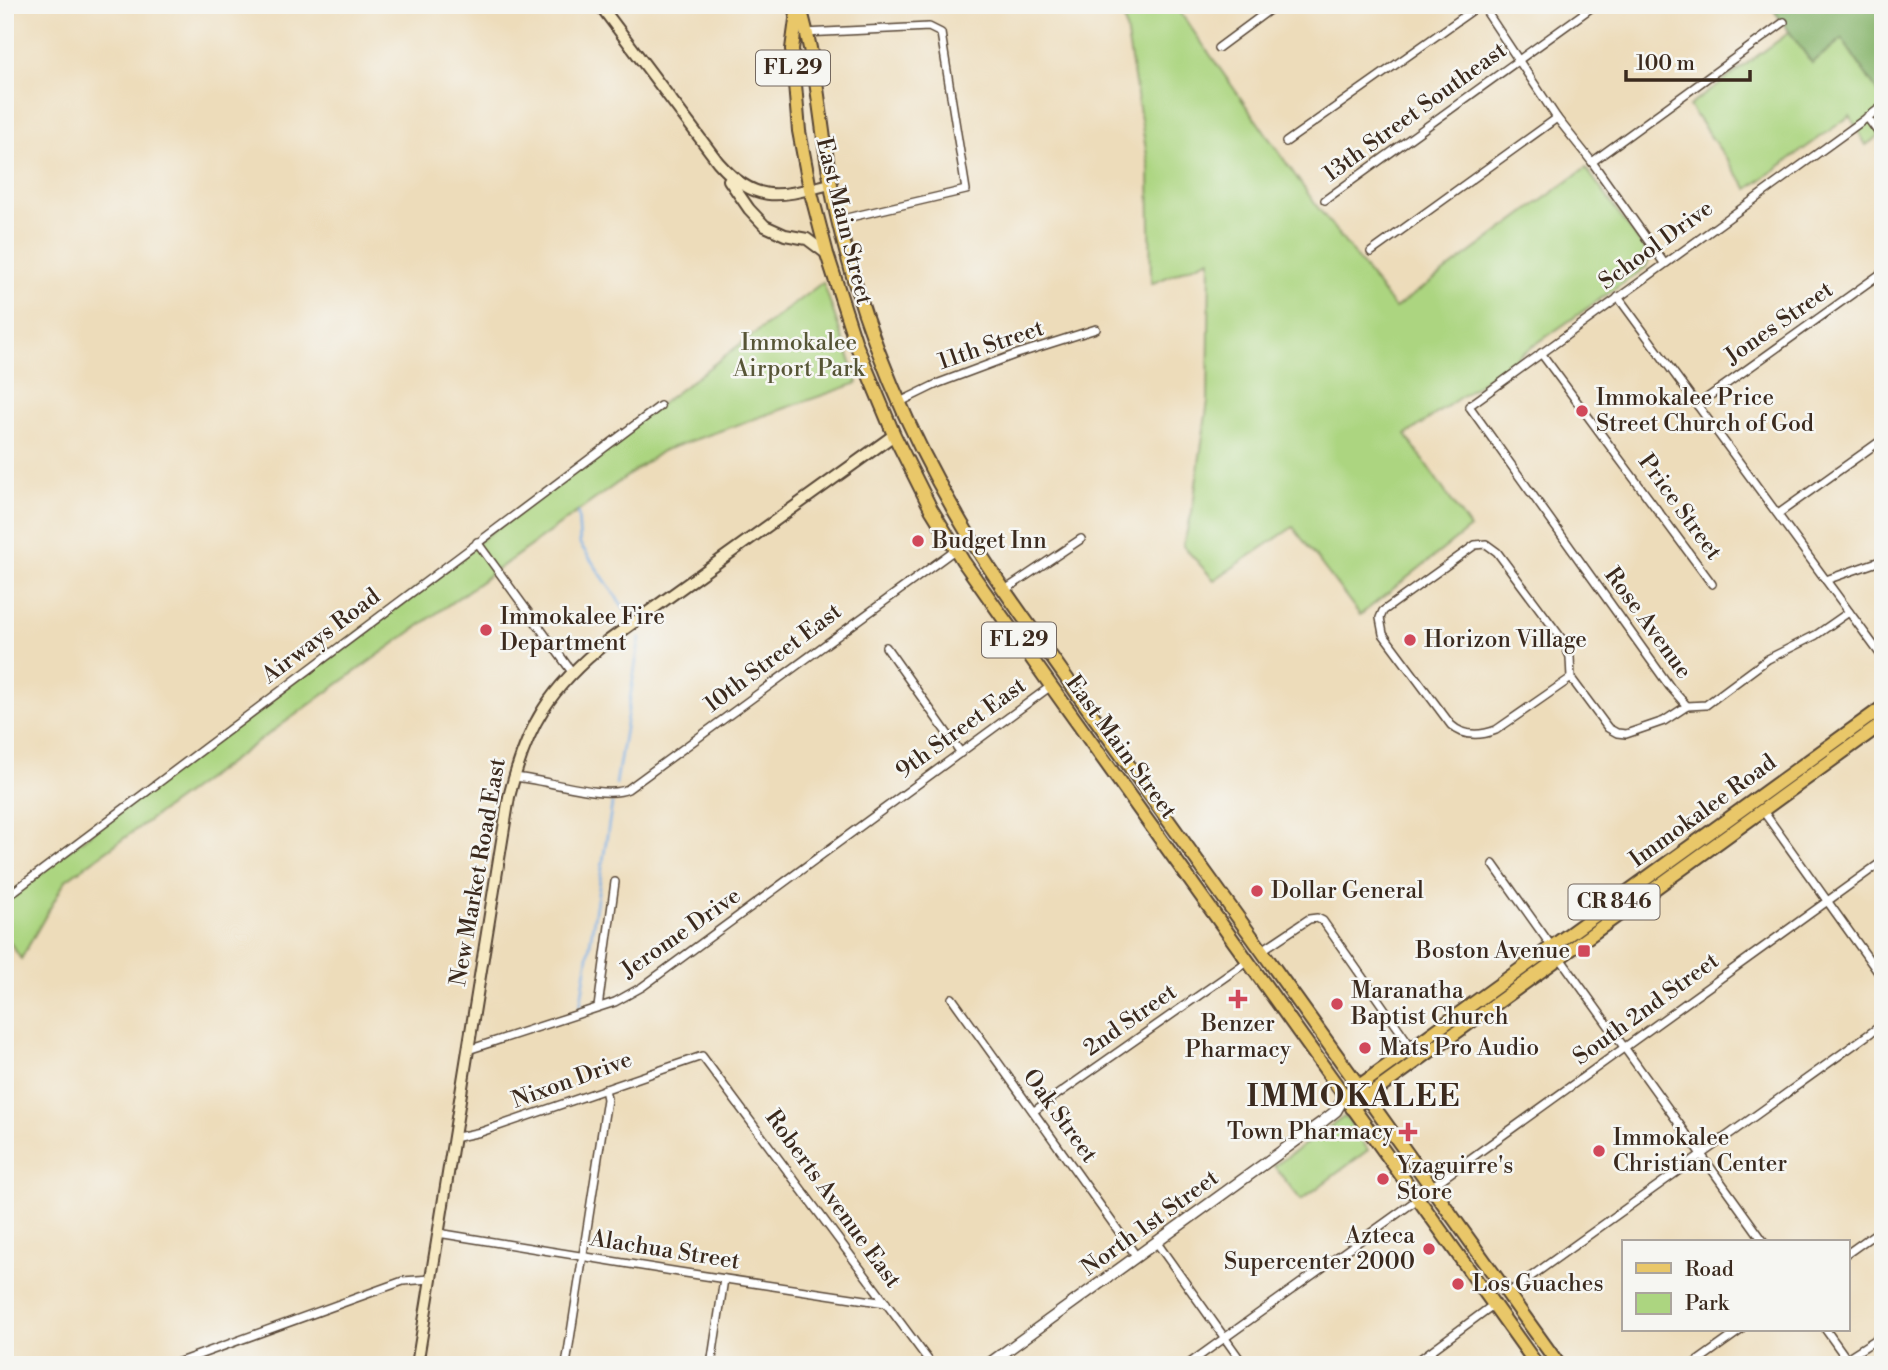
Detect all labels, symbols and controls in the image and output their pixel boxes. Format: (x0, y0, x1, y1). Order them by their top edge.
street label: 13th Street Southeast (1318, 36, 1512, 188)
scale bar (1626, 38, 1750, 82)
road number: FL 29 (756, 50, 830, 86)
text: 100 m (1636, 51, 1695, 77)
street label: East Main Street (810, 135, 878, 307)
street label: School Drive (1593, 194, 1719, 296)
street label: Jones Street (1719, 276, 1838, 371)
street label: 11th Street (934, 314, 1048, 376)
park label: Immokalee Airport Park (732, 329, 866, 383)
place label: Immokalee Price Street Church of God (1596, 384, 1814, 438)
marker: Immokalee Price Street Church of God (1574, 403, 1590, 419)
street label: Price Street (1632, 449, 1728, 565)
place label: Budget Inn (931, 527, 1047, 555)
marker: Budget Inn (910, 533, 926, 549)
street label: Rose Avenue (1598, 562, 1698, 684)
street label: Airways Road (255, 582, 386, 690)
street label: 10th Street East (699, 597, 847, 719)
place label: Immokalee Fire Department (500, 603, 665, 657)
marker: Immokalee Fire Department (478, 622, 494, 638)
road number: FL 29 (982, 622, 1056, 658)
place label: Horizon Village (1424, 626, 1587, 654)
marker: Horizon Village (1402, 632, 1418, 648)
street label: East Main Street (1059, 670, 1183, 824)
street label: 9th Street East (890, 671, 1032, 785)
street label: Immokalee Road (1624, 748, 1782, 874)
street label: New Market Road East (444, 756, 512, 988)
place label: Dollar General (1271, 877, 1424, 905)
street label: Jerome Drive (615, 882, 746, 985)
marker: Dollar General (1249, 883, 1265, 899)
road number: CR 846 (1568, 884, 1660, 920)
place label: Boston Avenue (1415, 937, 1570, 965)
marker: Boston Avenue (1576, 943, 1592, 959)
street label: South 2nd Street (1568, 947, 1724, 1071)
place label: Maranatha Baptist Church (1350, 977, 1509, 1031)
street label: 2nd Street (1078, 978, 1182, 1062)
marker: Benzer Pharmacy (1230, 991, 1246, 1007)
marker: Maranatha Baptist Church (1329, 996, 1345, 1012)
place label: Benzer Pharmacy (1185, 1010, 1292, 1064)
place label: Mats Pro Audio (1379, 1034, 1539, 1062)
marker: Mats Pro Audio (1357, 1040, 1373, 1056)
street label: Nixon Drive (508, 1045, 636, 1115)
street label: Oak Street (1017, 1064, 1103, 1168)
district label: IMMOKALEE (1247, 1078, 1461, 1116)
street label: Roberts Avenue East (759, 1104, 907, 1294)
place label: Town Pharmacy (1227, 1118, 1395, 1146)
marker: Town Pharmacy (1400, 1124, 1416, 1140)
place label: Immokalee Christian Center (1613, 1124, 1787, 1178)
marker: Immokalee Christian Center (1591, 1143, 1607, 1159)
place label: Yzaguirre's Store (1396, 1152, 1513, 1206)
street label: North 1st Street (1076, 1164, 1224, 1282)
marker: Yzaguirre's Store (1375, 1171, 1391, 1187)
place label: Azteca Supercenter 2000 (1224, 1222, 1415, 1276)
street label: Alachua Street (587, 1224, 742, 1276)
legend (1622, 1240, 1850, 1332)
marker: Azteca Supercenter 2000 (1421, 1241, 1437, 1257)
text: Road (1685, 1257, 1734, 1283)
place label: Los Guaches (1472, 1270, 1604, 1298)
marker: Los Guaches (1450, 1276, 1466, 1292)
text: Park (1685, 1291, 1730, 1317)

